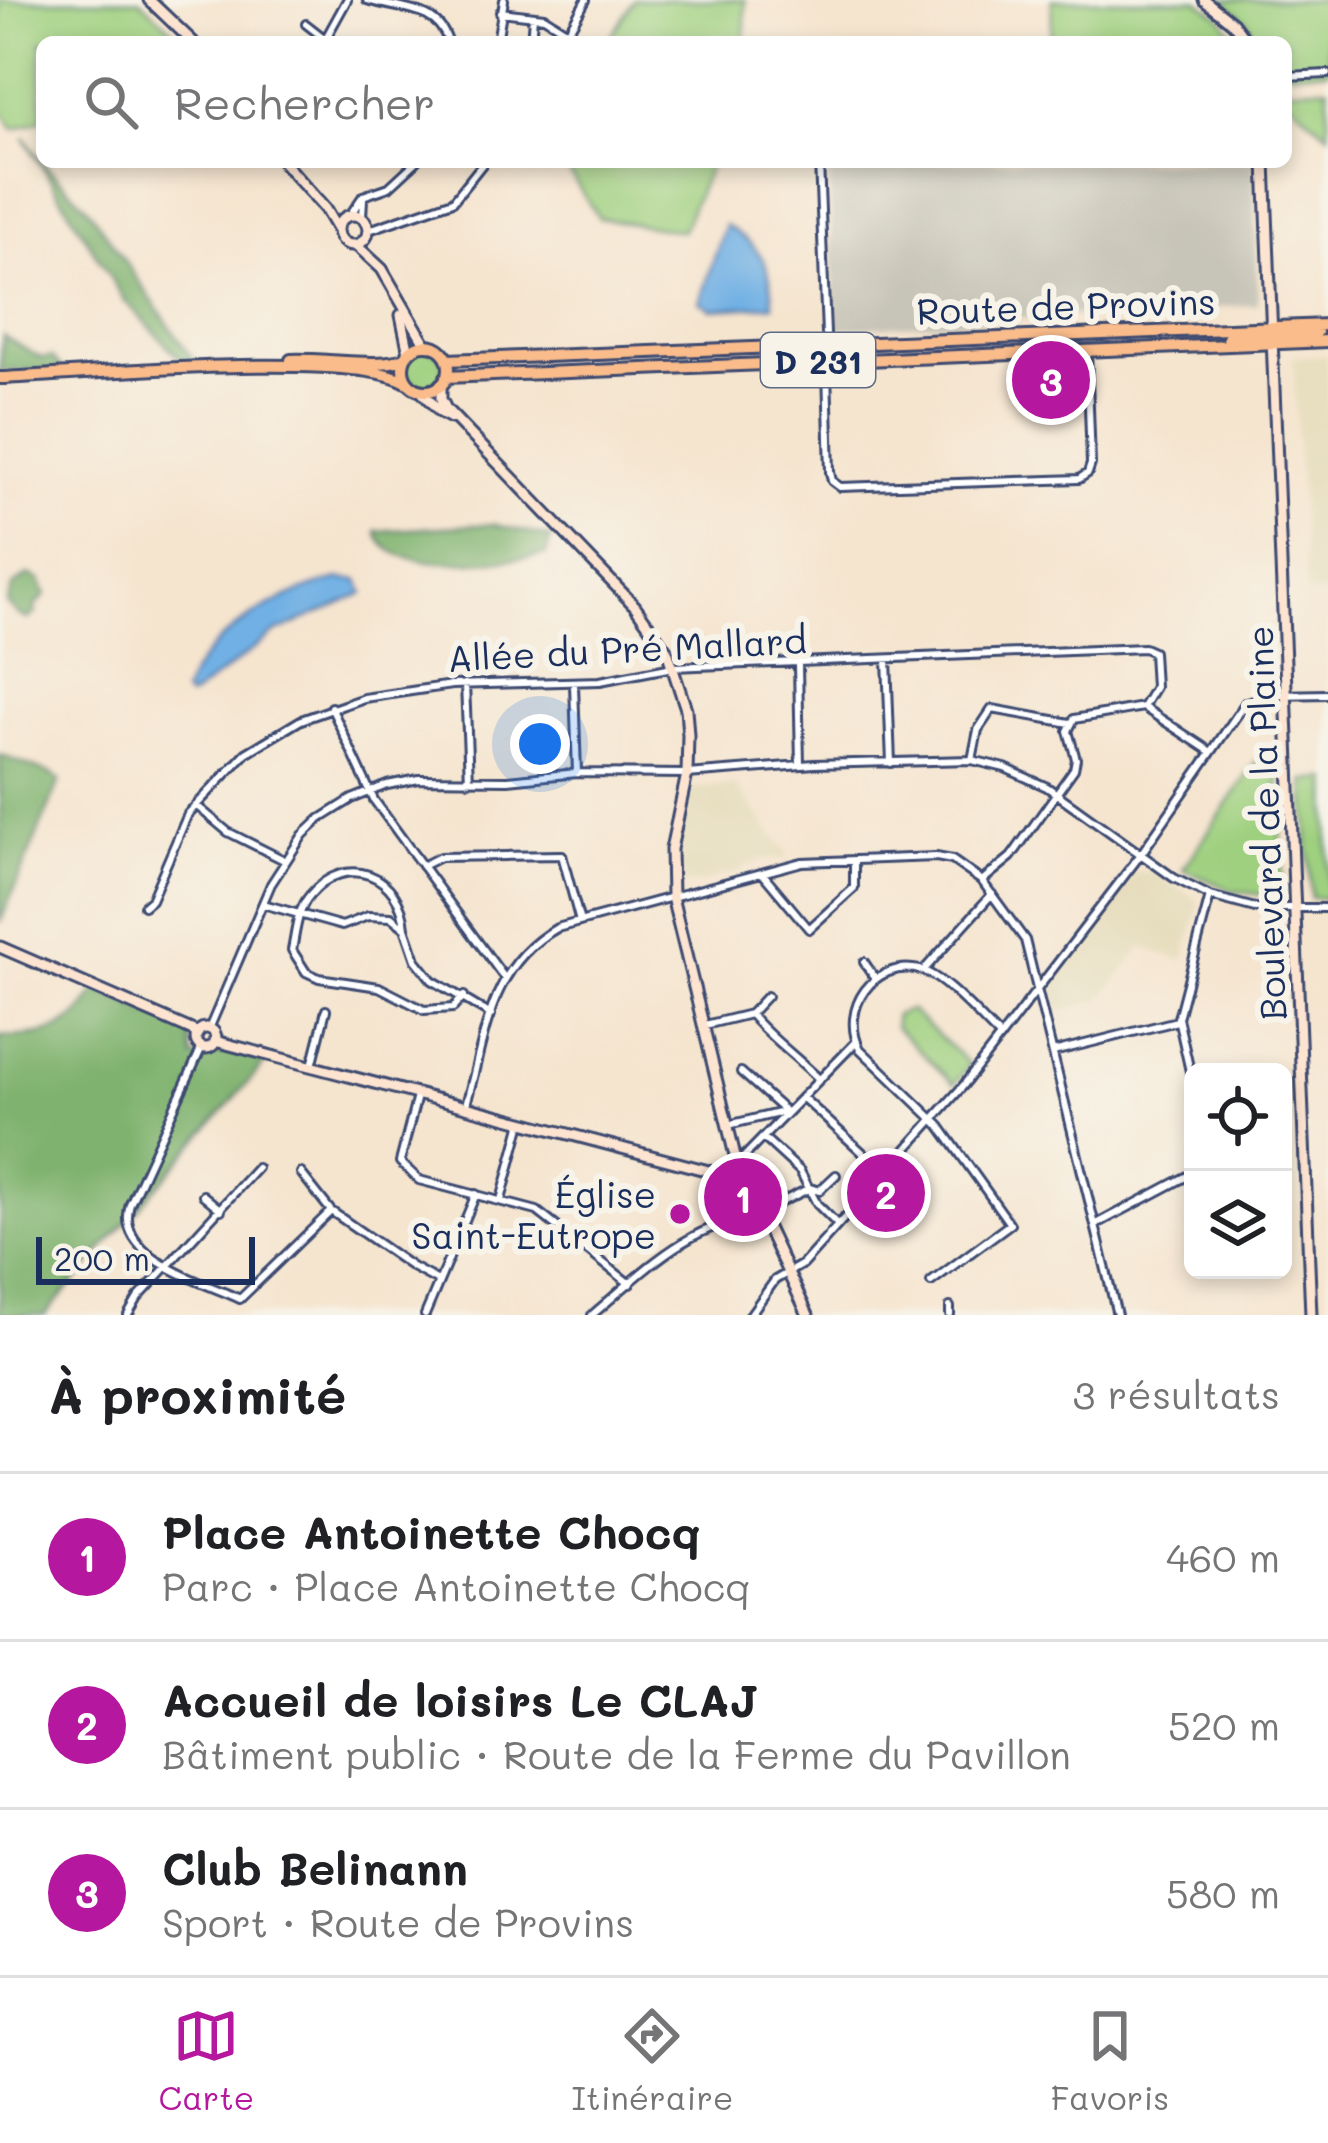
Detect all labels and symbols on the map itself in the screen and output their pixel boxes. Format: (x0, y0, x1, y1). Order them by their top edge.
street label: Route de Provins (916, 276, 1216, 334)
road number: D 231 (761, 333, 875, 387)
pin: 3 (1012, 335, 1090, 425)
street label: Allée du Pré Mallard (446, 615, 808, 681)
street label: Boulevard de la Plaine (1235, 625, 1295, 1021)
your location (510, 714, 570, 774)
pin: 2 (847, 1148, 925, 1238)
pin: 1 (704, 1152, 782, 1242)
place label: Église Saint-Eutrope (411, 1170, 656, 1258)
marker: Église Saint-Eutrope (667, 1201, 693, 1227)
scale bar (36, 1231, 255, 1284)

